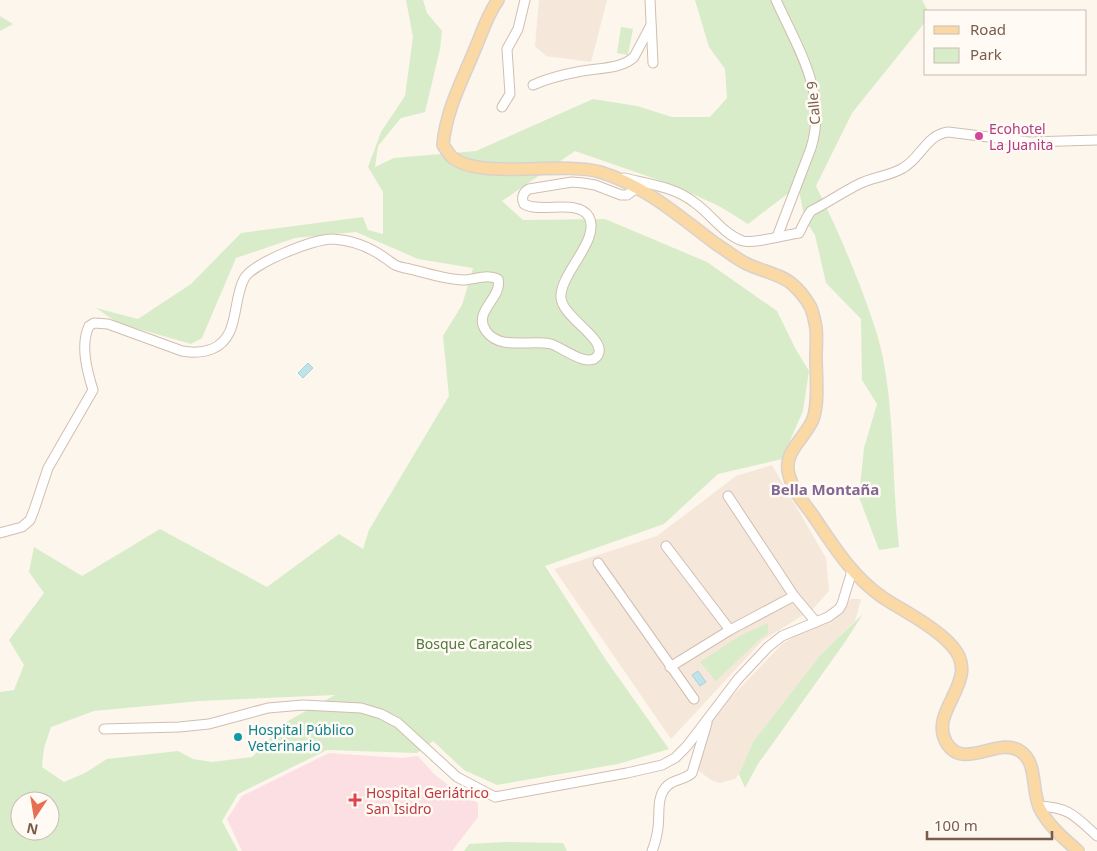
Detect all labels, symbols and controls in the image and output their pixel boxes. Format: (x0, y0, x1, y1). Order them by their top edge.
legend (924, 10, 1087, 75)
text: Road (970, 19, 1006, 39)
text: Park (970, 44, 1002, 64)
street label: Calle 9 (802, 81, 824, 125)
place label: Ecohotel La Juanita (989, 119, 1053, 154)
marker: Ecohotel La Juanita (973, 130, 985, 142)
district label: Bella Montaña (771, 479, 879, 499)
park label: Bosque Caracoles (416, 634, 533, 653)
place label: Hospital Público Veterinario (248, 720, 354, 755)
marker: Hospital Público Veterinario (232, 731, 244, 743)
place label: Hospital Geriátrico San Isidro (366, 783, 489, 818)
north arrow (10, 791, 60, 841)
marker: Hospital Geriátrico San Isidro (348, 793, 362, 807)
scale bar (927, 808, 1052, 840)
text: 100 m (934, 815, 978, 835)
text: N (25, 819, 40, 840)

